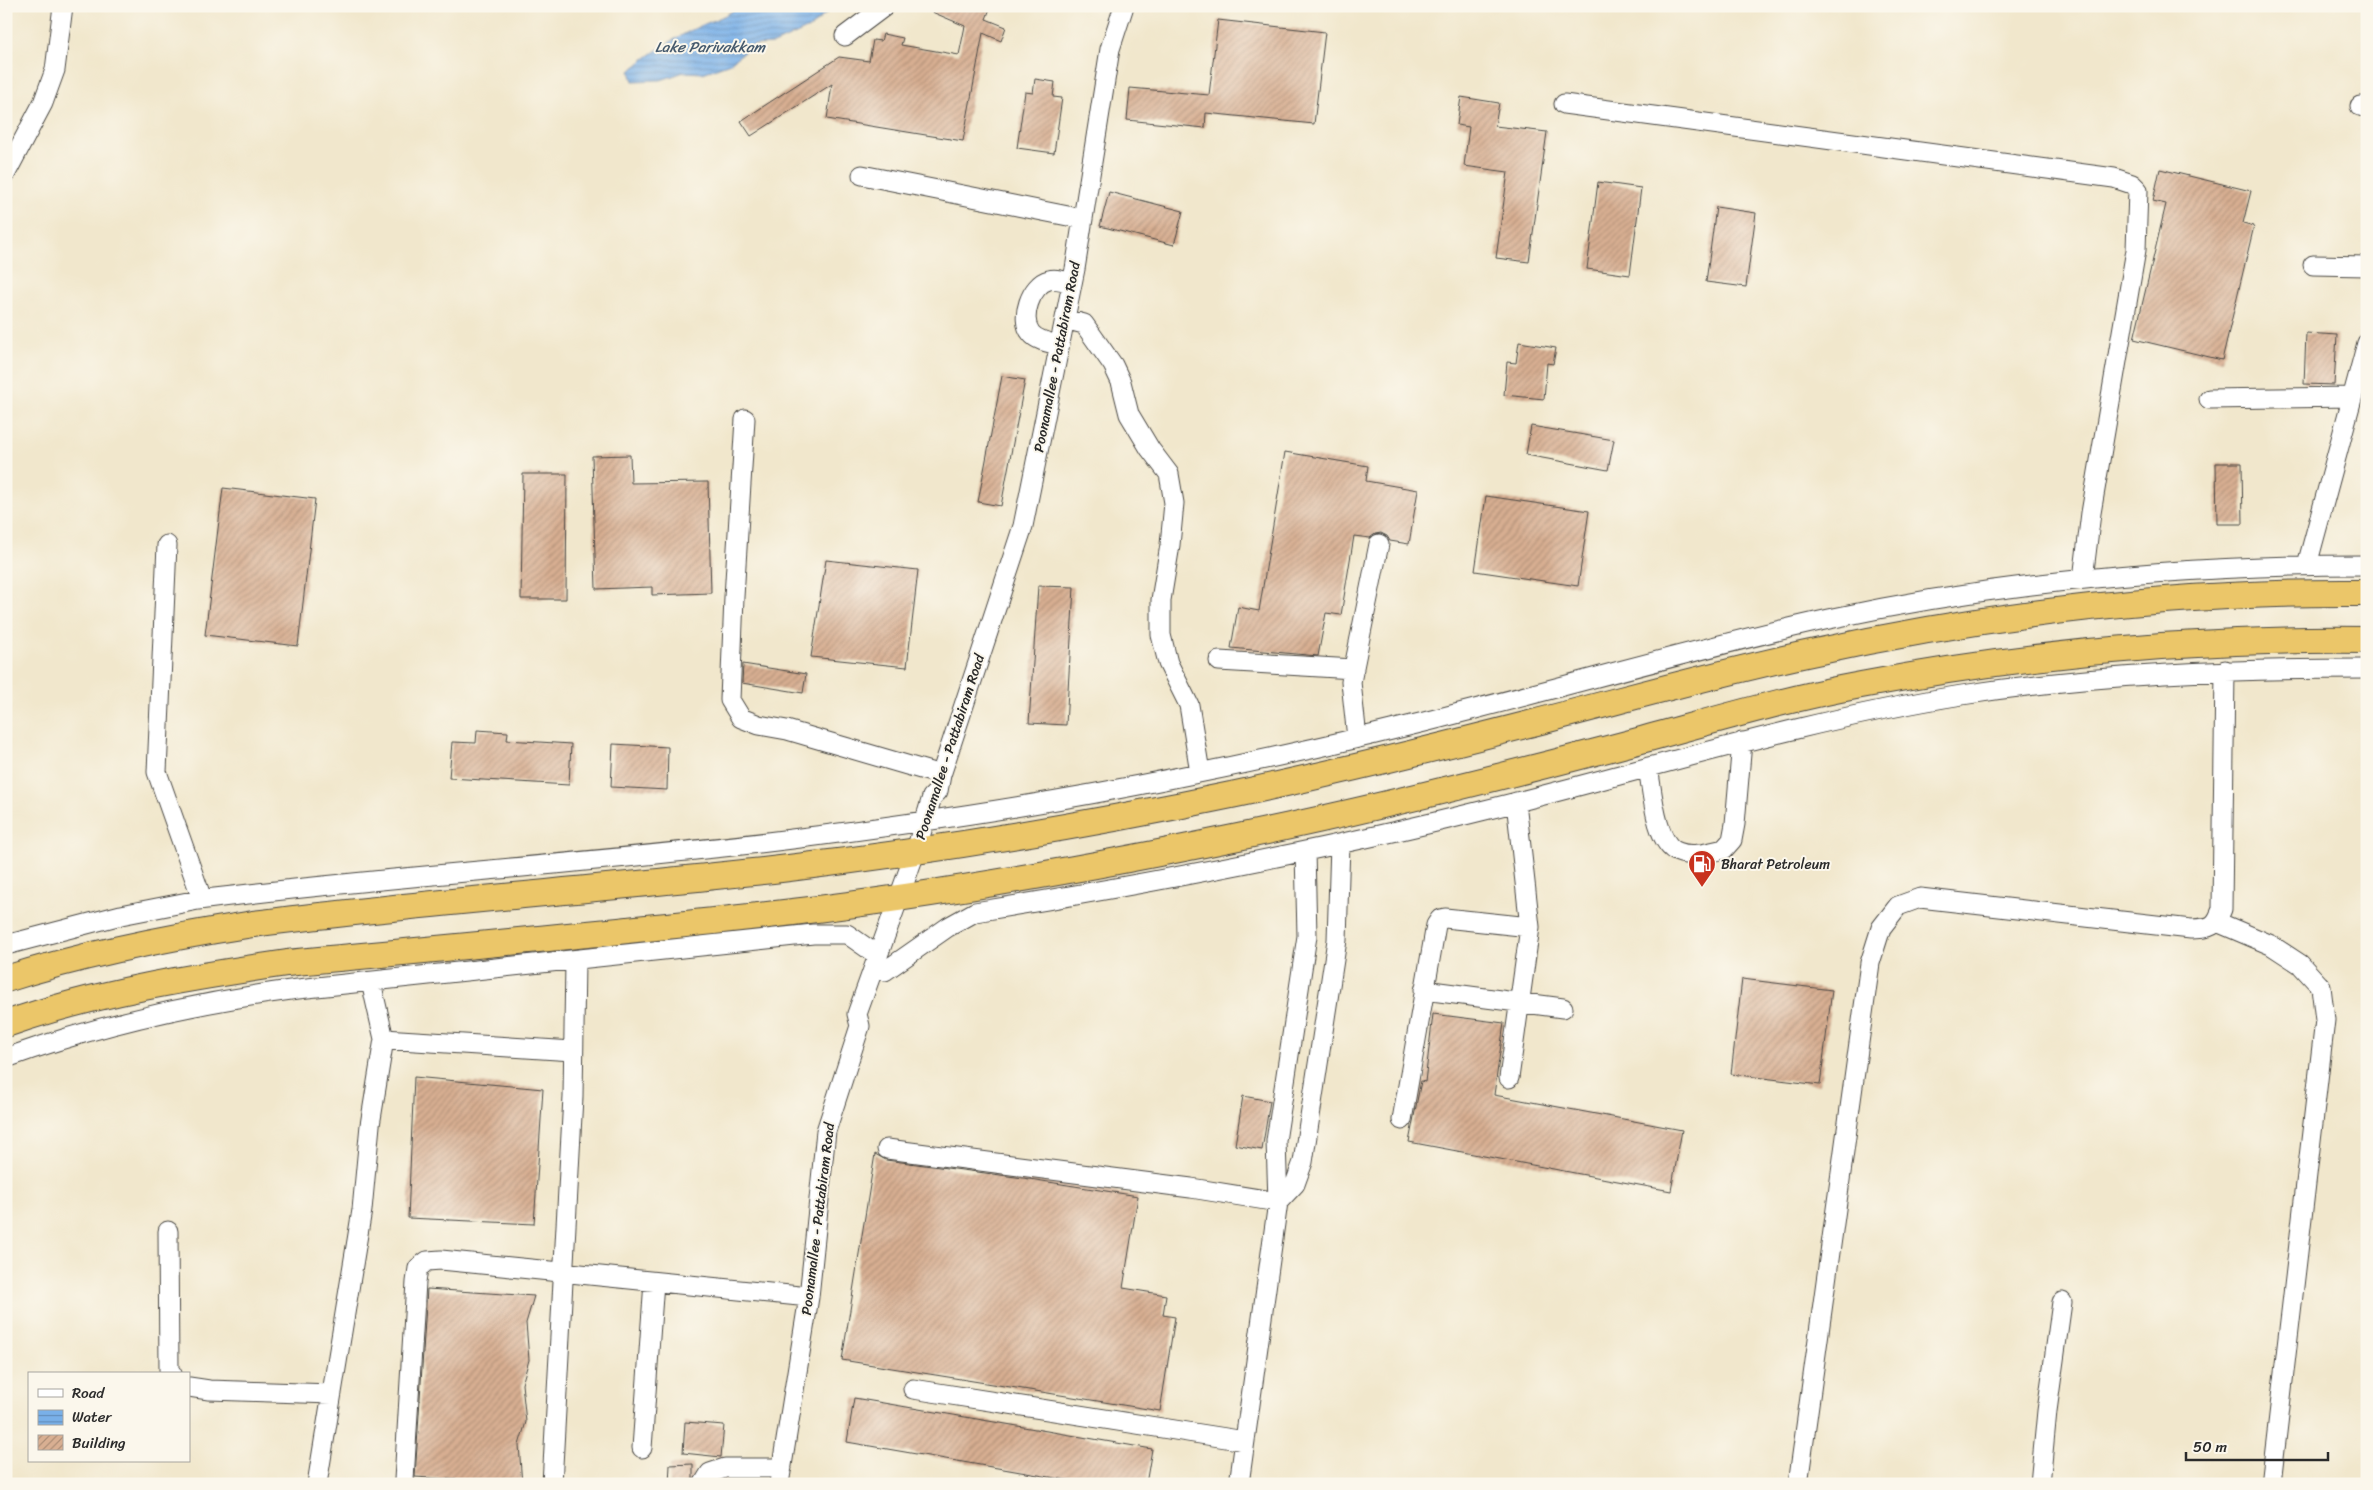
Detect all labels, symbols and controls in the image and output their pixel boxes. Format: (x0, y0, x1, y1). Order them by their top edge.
water label: Lake Parivakkam (655, 34, 767, 60)
street label: Poonamallee - Pattabiram Road (1026, 258, 1088, 454)
street label: Poonamallee - Pattabiram Road (908, 650, 992, 843)
fuel station icon: Bharat Petroleum (1687, 849, 1717, 888)
place label: Bharat Petroleum (1721, 852, 1830, 877)
street label: Poonamallee - Pattabiram Road (794, 1120, 842, 1317)
legend (28, 1372, 190, 1462)
text: Road (72, 1380, 105, 1406)
text: Water (72, 1404, 112, 1430)
text: Building (72, 1430, 126, 1456)
scale bar (2186, 1430, 2328, 1462)
text: 50 m (2193, 1434, 2228, 1460)

